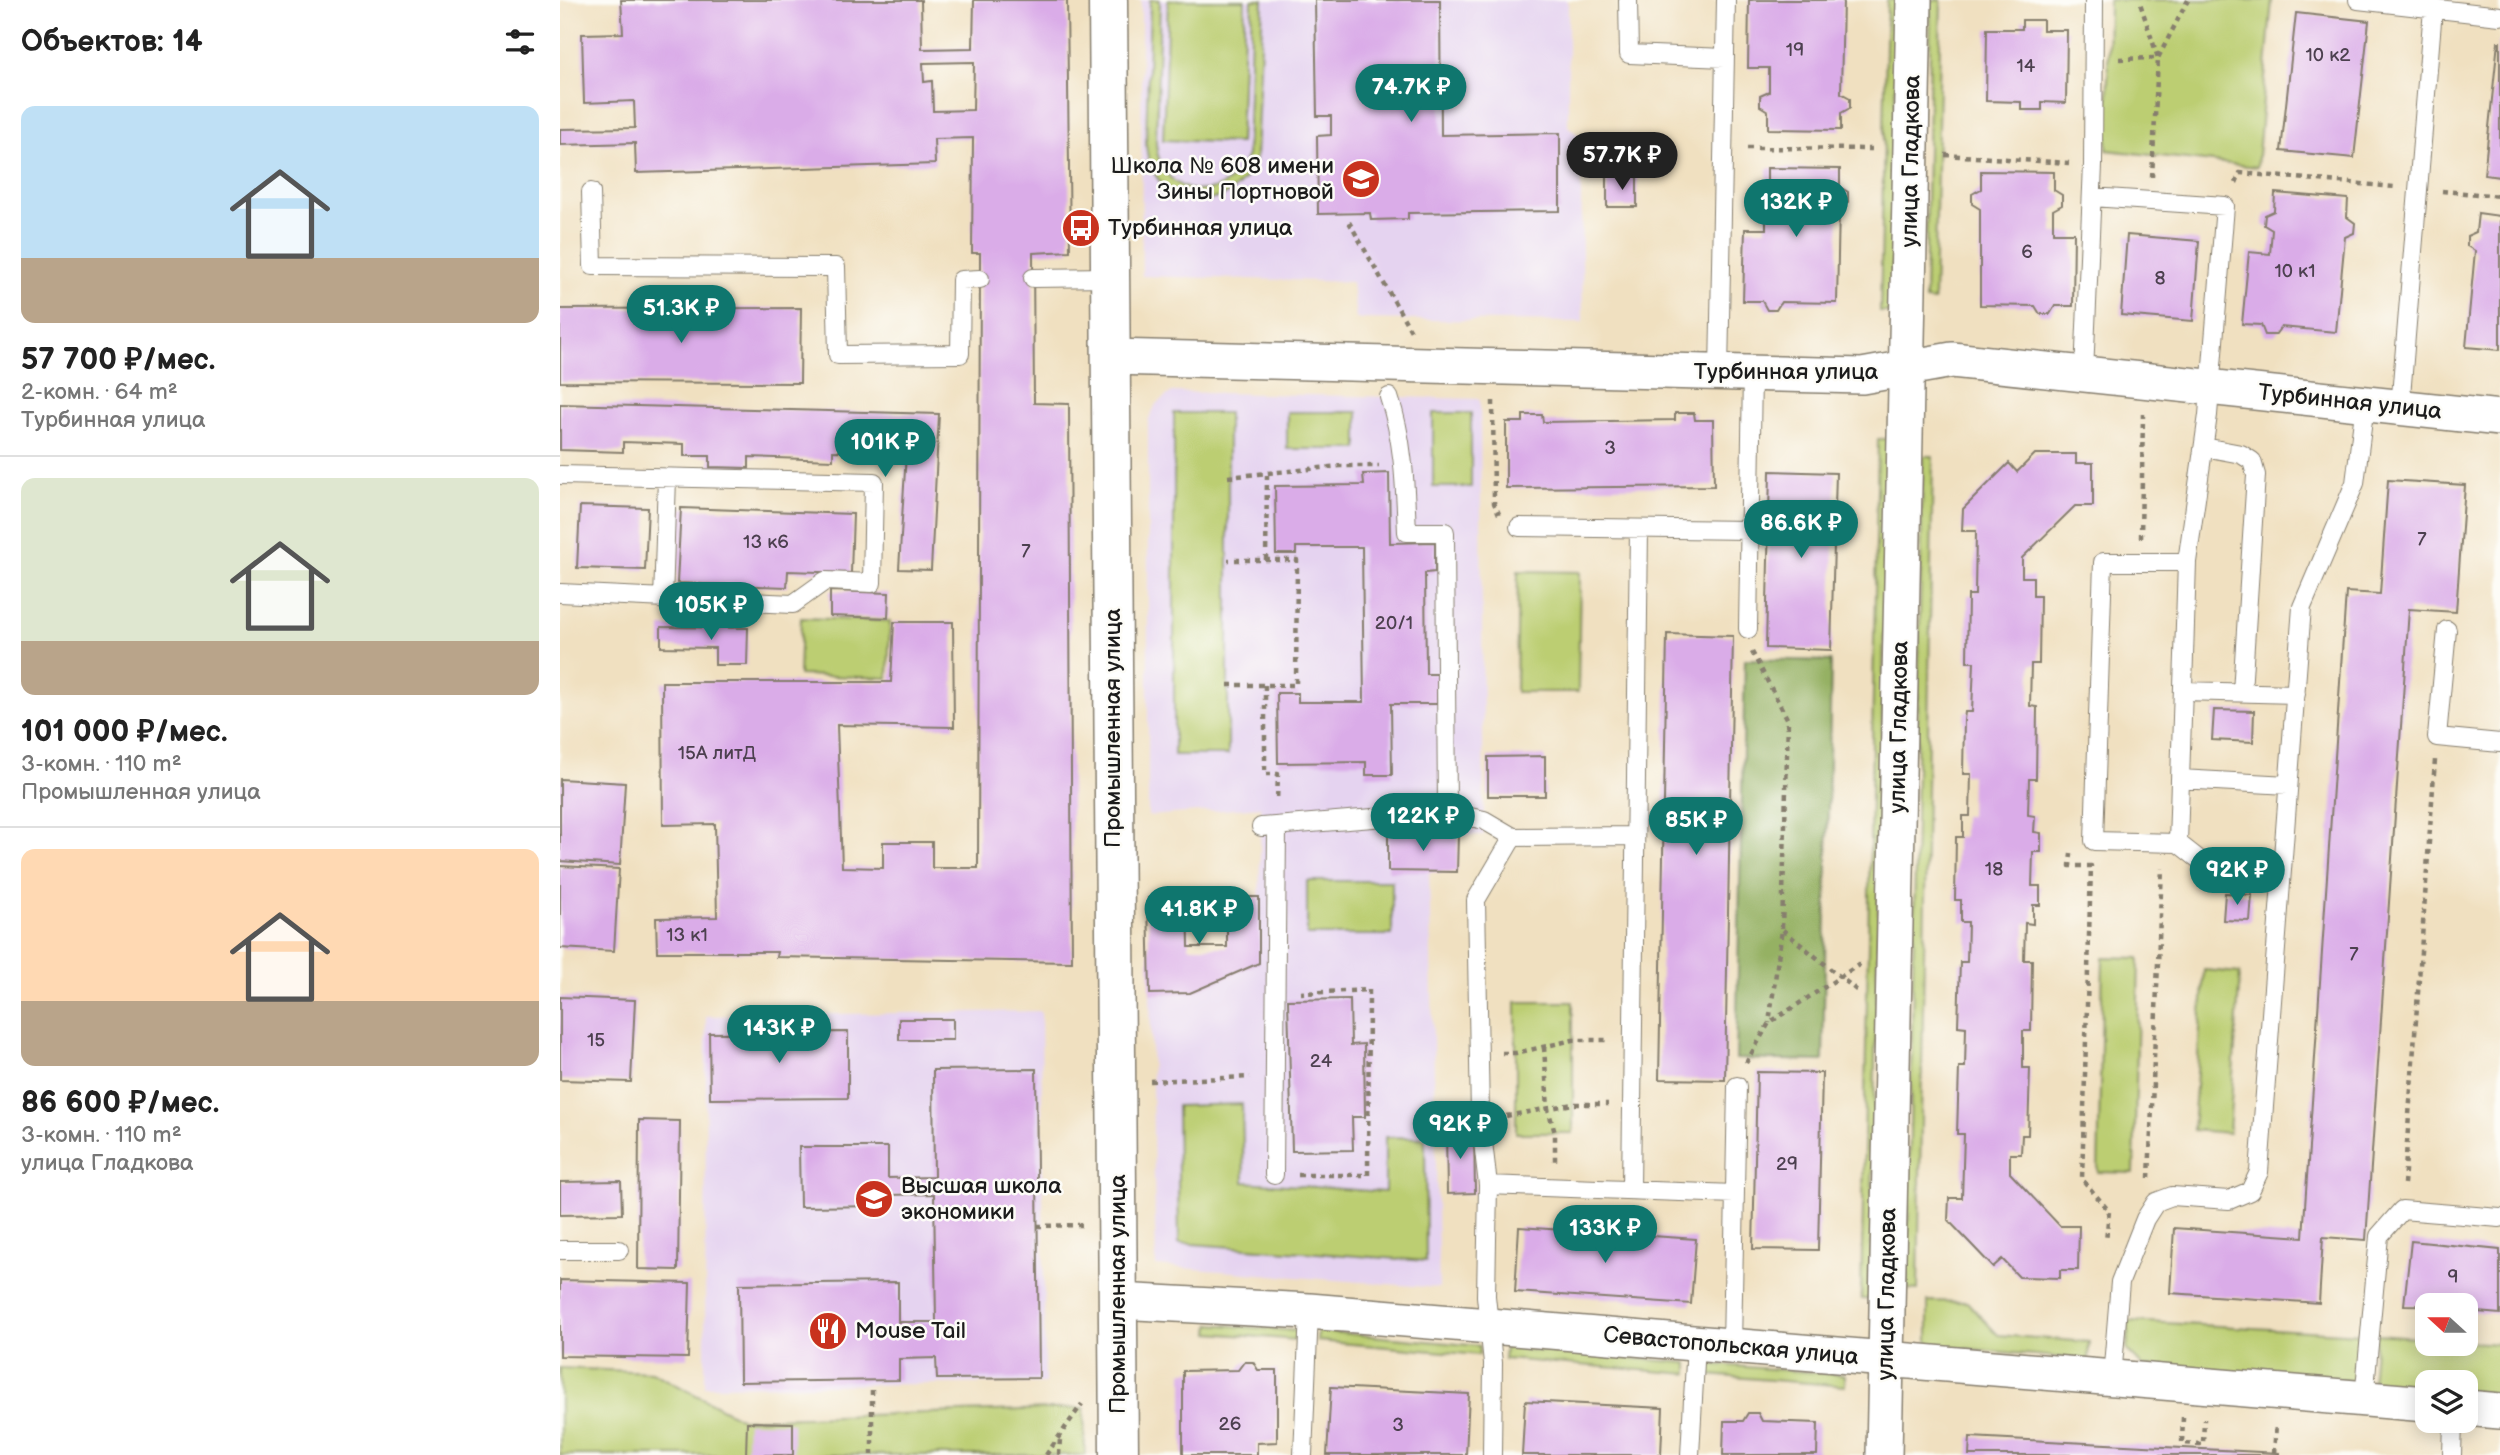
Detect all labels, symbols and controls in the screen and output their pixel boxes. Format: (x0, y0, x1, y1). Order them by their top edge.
icon: filters (501, 23, 539, 61)
text: Объектов: 14 (21, 24, 203, 60)
house number: 19 (1786, 39, 1804, 62)
house number: 10 к2 (2306, 44, 2351, 67)
house number: 14 (2017, 55, 2036, 78)
pin: 74.7K ₽ (1346, 64, 1476, 124)
text: 74.7K ₽ (1371, 73, 1451, 101)
street label: улица Гладкова (1895, 74, 1927, 248)
pin: 57.7K ₽ (1557, 132, 1687, 192)
text: 57.7K ₽ (1583, 141, 1661, 169)
icon: home (217, 151, 343, 277)
place label: Школа № 608 имени Зины Портновой (1111, 152, 1334, 206)
school or university icon: Школа № 608 имени Зины Портновой (1340, 158, 1382, 200)
pin: 132K ₽ (1739, 180, 1853, 239)
text: 132K ₽ (1760, 188, 1832, 216)
bus stop icon: Турбинная улица (1060, 207, 1102, 249)
place label: Турбинная улица (1108, 214, 1293, 242)
house number: 6 (2021, 241, 2033, 264)
house number: 10 к1 (2274, 260, 2316, 283)
house number: 8 (2154, 267, 2166, 290)
pin: 51.3K ₽ (616, 286, 746, 345)
text: 51.3K ₽ (643, 294, 719, 322)
text: 57 700 ₽/мес. (21, 342, 215, 378)
street label: Турбинная улица (1694, 358, 1879, 386)
text: 2-комн. · 64 m² (21, 378, 178, 406)
street label: Турбинная улица (2257, 378, 2444, 426)
text: Турбинная улица (21, 406, 206, 434)
pin: 101K ₽ (828, 420, 942, 479)
text: 101K ₽ (851, 428, 919, 456)
house number: 3 (1604, 437, 1616, 460)
pin: 86.6K ₽ (1736, 500, 1866, 560)
text: 86.6K ₽ (1760, 509, 1842, 537)
icon: home (217, 523, 343, 649)
house number: 7 (2417, 528, 2427, 551)
house number: 13 к6 (743, 531, 789, 554)
house number: 7 (1021, 540, 1031, 563)
pin: 105K ₽ (654, 582, 768, 642)
text: 105K ₽ (675, 591, 747, 619)
street label: Промышленная улица (1099, 608, 1127, 848)
house number: 20/1 (1375, 612, 1413, 635)
street label: улица Гладкова (1883, 640, 1915, 814)
text: 101 000 ₽/мес. (21, 714, 228, 750)
house number: 15А литД (678, 742, 756, 765)
text: 3-комн. · 110 m² (21, 750, 182, 778)
text: Промышленная улица (21, 778, 261, 806)
pin: 122K ₽ (1366, 794, 1480, 853)
pin: 85K ₽ (1647, 798, 1745, 857)
text: 122K ₽ (1387, 802, 1459, 830)
text: 85K ₽ (1665, 806, 1727, 834)
pin: 92K ₽ (2188, 848, 2286, 907)
text: 92K ₽ (2206, 856, 2268, 884)
house number: 18 (1985, 858, 2003, 881)
pin: 41.8K ₽ (1134, 886, 1264, 946)
icon: home (217, 894, 343, 1020)
text: 41.8K ₽ (1161, 895, 1237, 923)
house number: 13 к1 (666, 924, 708, 947)
house number: 7 (2349, 943, 2359, 966)
pin: 143K ₽ (722, 1006, 836, 1065)
text: 143K ₽ (743, 1014, 815, 1042)
house number: 15 (587, 1029, 605, 1052)
house number: 24 (1310, 1050, 1333, 1073)
text: 86 600 ₽/мес. (21, 1085, 219, 1121)
pin: 92K ₽ (1411, 1102, 1509, 1161)
text: 92K ₽ (1429, 1110, 1491, 1138)
text: 3-комн. · 110 m² (21, 1121, 182, 1149)
text: улица Гладкова (21, 1149, 194, 1177)
house number: 29 (1776, 1153, 1798, 1176)
place label: Высшая школа экономики (901, 1172, 1062, 1226)
street label: Промышленная улица (1104, 1174, 1132, 1414)
school or university icon: Высшая школа экономики (853, 1178, 895, 1220)
pin: 133K ₽ (1548, 1206, 1662, 1265)
street label: улица Гладкова (1871, 1207, 1903, 1381)
text: 133K ₽ (1569, 1214, 1641, 1242)
house number: 9 (2448, 1266, 2458, 1289)
north arrow (2415, 1293, 2478, 1356)
map controls (2415, 1293, 2478, 1433)
restaurant icon: Mouse Tail (807, 1310, 849, 1352)
place label: Mouse Tail (855, 1317, 966, 1345)
street label: Севастопольская улица (1602, 1321, 1860, 1371)
button: layers (2415, 1370, 2478, 1433)
house number: 26 (1219, 1413, 1241, 1436)
house number: 3 (1392, 1414, 1404, 1437)

